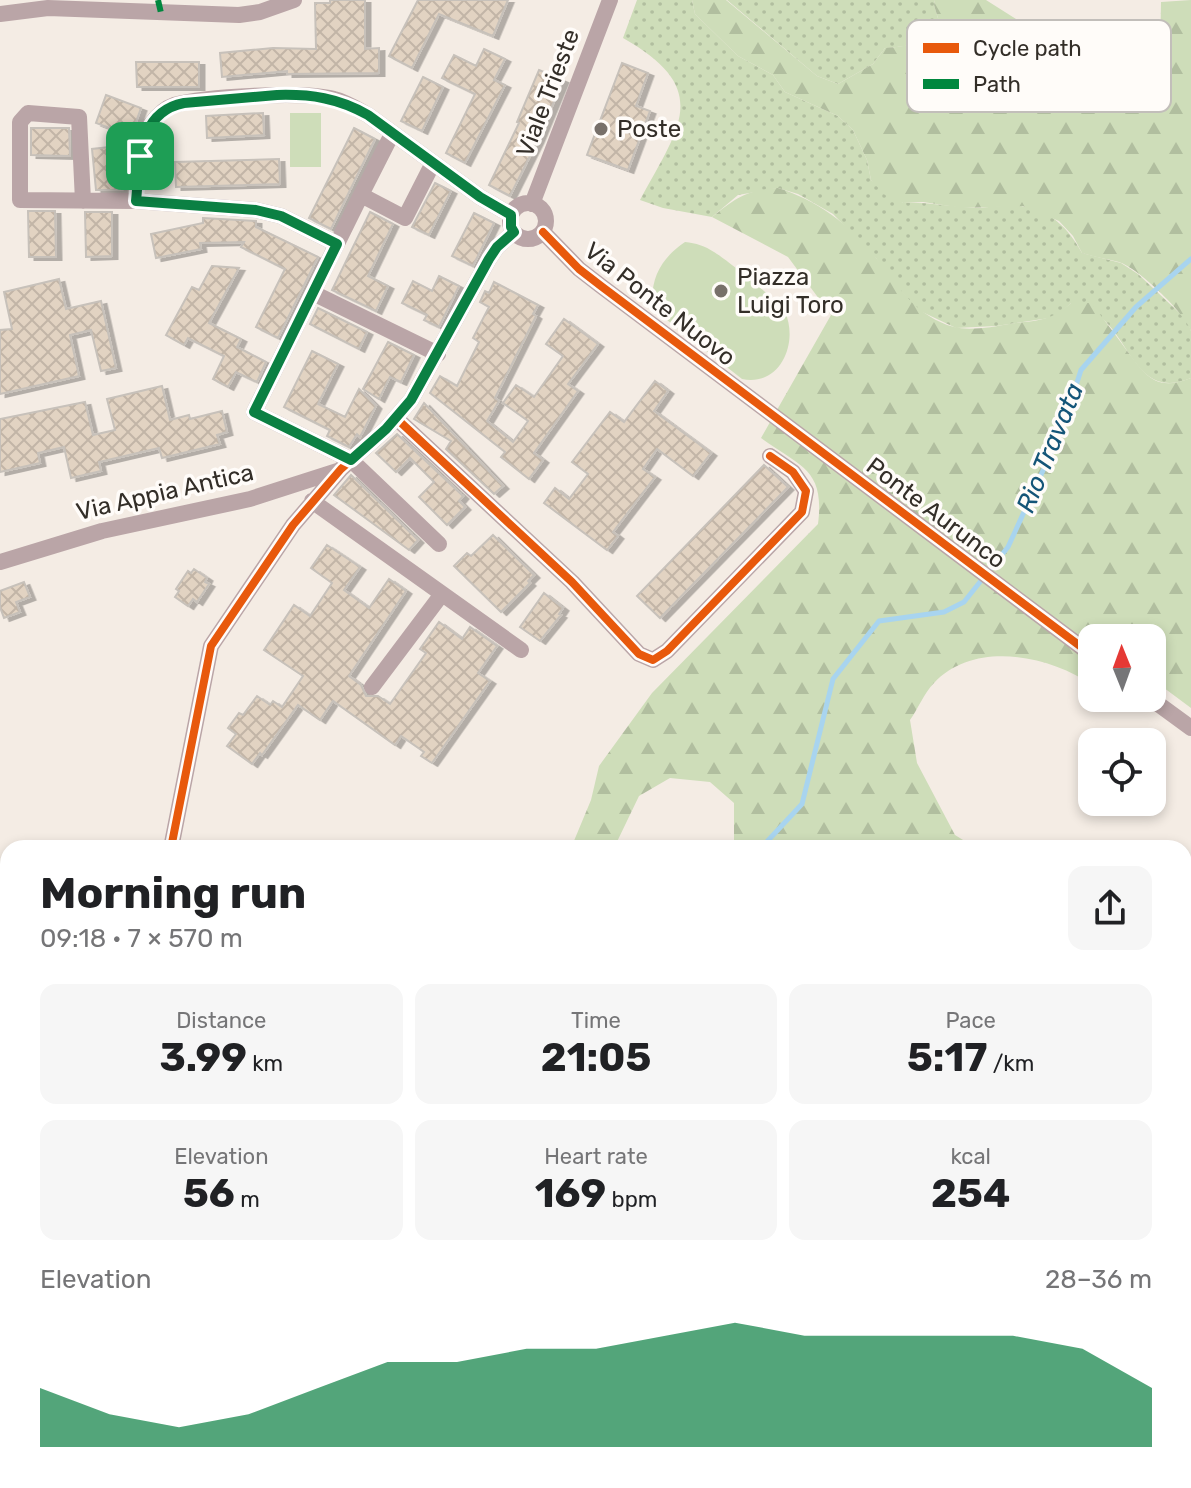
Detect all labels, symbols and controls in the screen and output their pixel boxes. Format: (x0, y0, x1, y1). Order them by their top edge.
legend (907, 20, 1171, 112)
street label: Viale Trieste (511, 25, 585, 161)
text: Cycle path (973, 35, 1082, 62)
text: Path (973, 71, 1021, 98)
place label: Poste (617, 115, 681, 143)
marker: Poste (592, 120, 610, 138)
pin (106, 122, 174, 190)
icon: arrive (118, 134, 162, 178)
street label: Via Ponte Nuovo (579, 236, 741, 372)
place label: Piazza Luigi Toro (737, 263, 844, 319)
marker: Piazza Luigi Toro (712, 282, 730, 300)
water label: Rio Travata (1010, 379, 1090, 517)
street label: Ponte Aurunco (861, 452, 1011, 574)
street label: Via Appia Antica (74, 458, 256, 526)
north arrow (1078, 624, 1166, 712)
map controls (1078, 624, 1166, 816)
button: locate (1078, 728, 1166, 816)
button: share (1068, 866, 1152, 950)
text: Morning run (40, 867, 306, 919)
text: 09:18 · 7 × 570 m (40, 923, 243, 954)
text: Distance (176, 1007, 266, 1034)
text: Time (571, 1007, 621, 1034)
text: Pace (945, 1007, 996, 1034)
text: 3.99 (159, 1034, 247, 1081)
text: 21:05 (541, 1034, 651, 1081)
text: 5:17 (907, 1034, 987, 1081)
text: km (247, 1050, 283, 1077)
text: /km (987, 1050, 1034, 1077)
text: Elevation (174, 1143, 268, 1170)
text: Heart rate (544, 1143, 648, 1170)
text: kcal (950, 1143, 991, 1170)
text: 56 (183, 1170, 235, 1217)
text: 169 (535, 1170, 606, 1217)
text: 254 (931, 1170, 1010, 1217)
text: m (235, 1186, 260, 1213)
text: bpm (606, 1186, 657, 1213)
text: Elevation (40, 1264, 151, 1295)
text: 28–36 m (1045, 1264, 1152, 1295)

